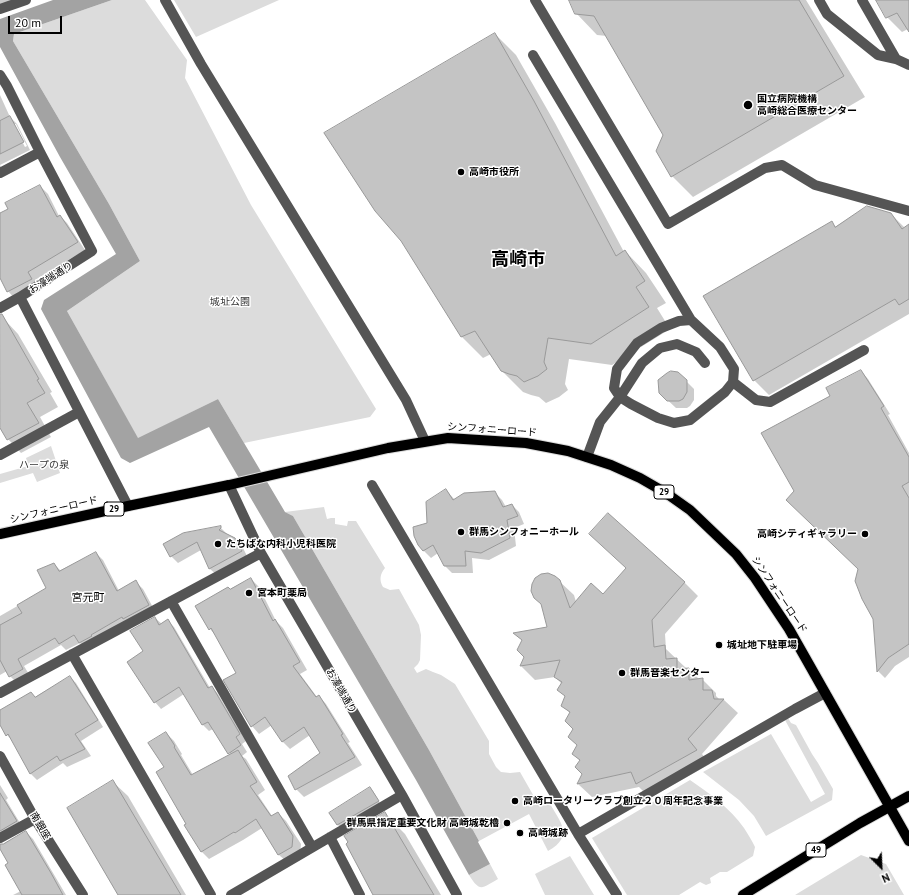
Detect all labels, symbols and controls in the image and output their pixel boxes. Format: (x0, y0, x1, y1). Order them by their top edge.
scale bar (10, 8, 64, 34)
text: 20 m (15, 15, 41, 30)
place label: 国立病院機構 高崎総合医療センター (757, 93, 857, 116)
marker: 国立病院機構 高崎総合医療センター (742, 99, 754, 111)
place label: 高崎市役所 (469, 166, 519, 178)
marker: 高崎市役所 (456, 167, 466, 177)
district label: 高崎市 (491, 249, 545, 271)
street label: お濠端通り (27, 259, 75, 297)
park label: 城址公園 (210, 296, 250, 308)
street label: シンフォニーロード (447, 421, 537, 439)
park label: ハープの泉 (19, 459, 69, 471)
road number: 29 (654, 485, 674, 499)
street label: シンフォニーロード (9, 494, 99, 526)
road number: 29 (104, 502, 124, 516)
place label: 群馬シンフォニーホール (469, 526, 579, 538)
marker: 群馬シンフォニーホール (456, 527, 466, 537)
place label: 高崎シティギャラリー (757, 528, 857, 540)
marker: 高崎シティギャラリー (860, 529, 870, 539)
place label: たちばな内科小児科医院 (226, 538, 336, 550)
marker: たちばな内科小児科医院 (213, 539, 223, 549)
street label: シンフォニーロード (749, 554, 809, 636)
place label: 宮本町薬局 (257, 587, 307, 599)
marker: 宮本町薬局 (244, 588, 254, 598)
district label: 宮元町 (72, 591, 104, 605)
place label: 城址地下駐車場 (727, 639, 797, 651)
marker: 城址地下駐車場 (714, 640, 724, 650)
street label: お濠端通り (323, 666, 359, 716)
place label: 群馬音楽センター (630, 667, 710, 679)
marker: 群馬音楽センター (617, 668, 627, 678)
place label: 高崎ロータリークラブ創立２０周年記念事業 (523, 795, 723, 807)
marker: 高崎ロータリークラブ創立２０周年記念事業 (510, 796, 520, 806)
street label: 南銀座 (27, 810, 53, 842)
place label: 群馬県指定重要文化財 高崎城乾櫓 (346, 817, 499, 829)
marker: 群馬県指定重要文化財 高崎城乾櫓 (502, 818, 512, 828)
place label: 高崎城跡 (528, 827, 568, 839)
marker: 高崎城跡 (515, 828, 525, 838)
road number: 49 (806, 843, 826, 857)
north arrow (861, 847, 901, 887)
text: N (880, 870, 892, 886)

